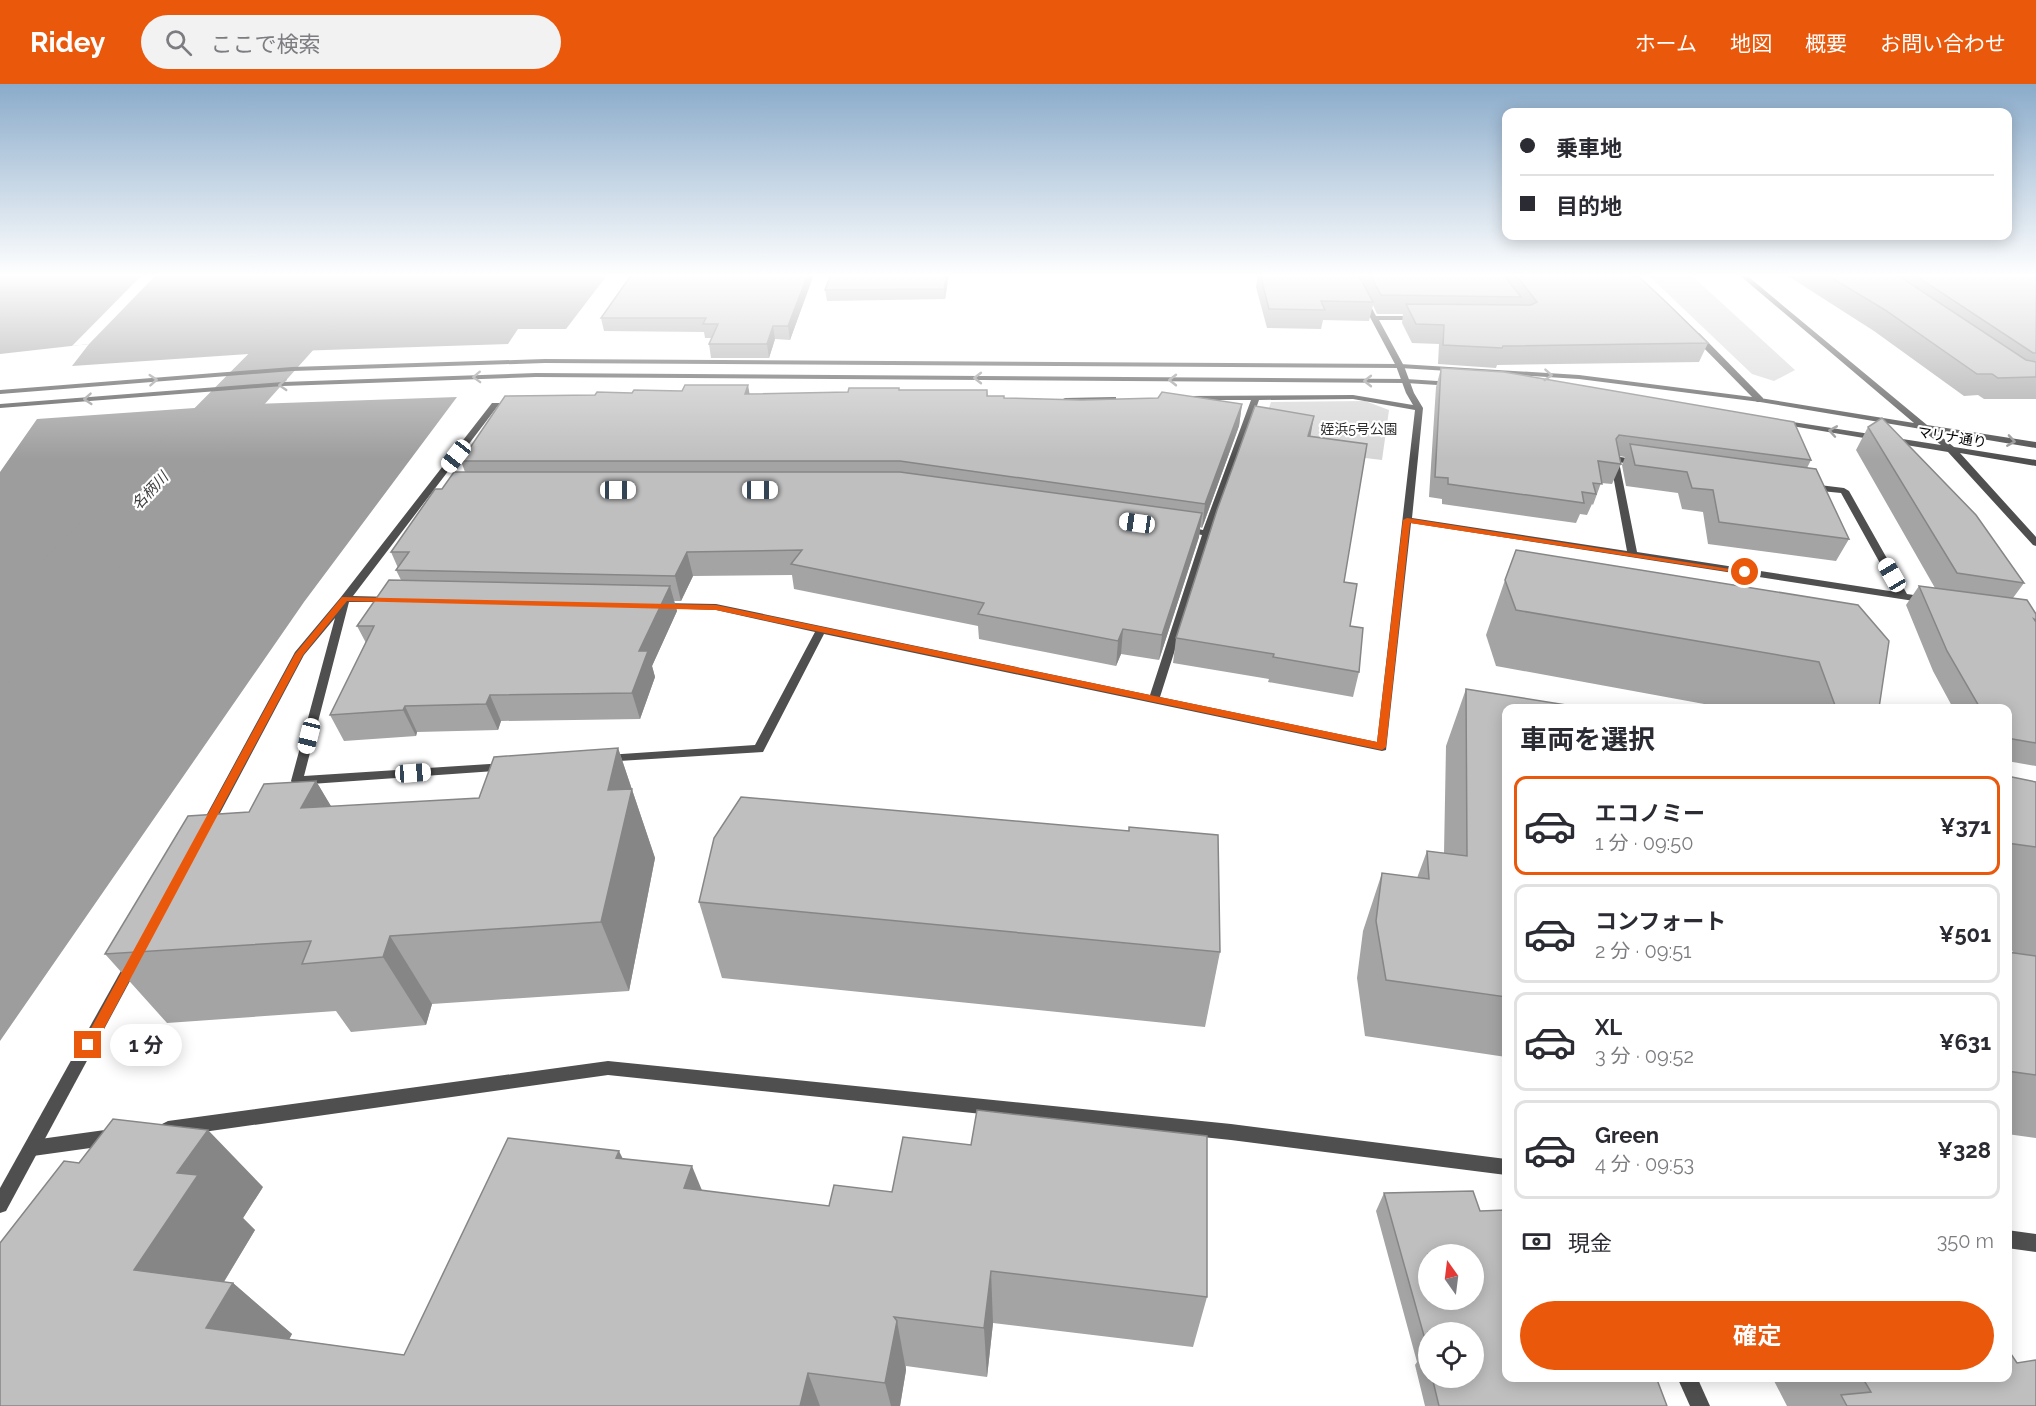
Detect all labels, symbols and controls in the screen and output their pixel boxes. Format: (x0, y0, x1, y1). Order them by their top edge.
search box (141, 15, 561, 69)
text: Ridey (30, 26, 105, 59)
icon: search (162, 26, 195, 59)
text: ここで検索 (210, 31, 320, 57)
text: ホーム (1635, 31, 1697, 56)
text: 地図 (1730, 31, 1772, 56)
text: 概要 (1805, 31, 1847, 56)
text: お問い合わせ (1880, 31, 2006, 56)
text: 乗車地 (1556, 135, 1622, 161)
text: 目的地 (1556, 193, 1622, 219)
one-way arrow (1544, 368, 1553, 381)
one-way arrow (473, 371, 482, 384)
one-way arrow (974, 372, 983, 384)
one-way arrow (148, 373, 157, 386)
one-way arrow (1169, 373, 1178, 386)
one-way arrow (1364, 375, 1373, 387)
one-way arrow (278, 378, 287, 391)
one-way arrow (84, 392, 93, 405)
park label: 姪浜5号公園 (1320, 421, 1398, 437)
street label: マリナ通り (1916, 424, 1988, 450)
one-way arrow (1828, 425, 1838, 438)
one-way arrow (2007, 435, 2016, 447)
car (438, 436, 474, 476)
water label: 名柄川 (128, 467, 173, 514)
car (600, 481, 636, 499)
car (742, 481, 778, 499)
car (1118, 512, 1156, 534)
car (1875, 555, 1909, 595)
route start (1731, 558, 1758, 585)
car (296, 716, 322, 756)
text: 車両を選択 (1520, 724, 1655, 755)
car (394, 763, 432, 783)
icon: car (1523, 799, 1577, 853)
text: エコノミー (1595, 800, 1705, 826)
text: ¥371 (1940, 813, 1991, 839)
text: 1 分 · 09:50 (1595, 831, 1694, 855)
icon: car (1523, 907, 1577, 961)
text: コンフォート (1595, 908, 1726, 934)
text: ¥501 (1939, 921, 1991, 947)
text: 2 分 · 09:51 (1595, 939, 1692, 963)
text: XL (1595, 1014, 1622, 1040)
icon: car (1523, 1015, 1577, 1069)
callout: 1 分 (109, 1024, 181, 1066)
text: ¥631 (1939, 1029, 1991, 1055)
route end (74, 1031, 101, 1058)
text: 1 分 (129, 1033, 163, 1057)
text: 3 分 · 09:52 (1595, 1044, 1694, 1068)
text: Green (1595, 1122, 1659, 1148)
icon: car (1523, 1123, 1577, 1177)
text: ¥328 (1937, 1137, 1991, 1163)
text: 4 分 · 09:53 (1595, 1152, 1694, 1176)
icon: cash (1520, 1225, 1553, 1258)
text: 350 m (1937, 1229, 1994, 1253)
text: 現金 (1568, 1230, 1612, 1256)
north arrow (1418, 1244, 1484, 1310)
map controls (1418, 1244, 1484, 1388)
button: 確定 (1520, 1301, 1994, 1370)
button: locate (1418, 1322, 1484, 1388)

